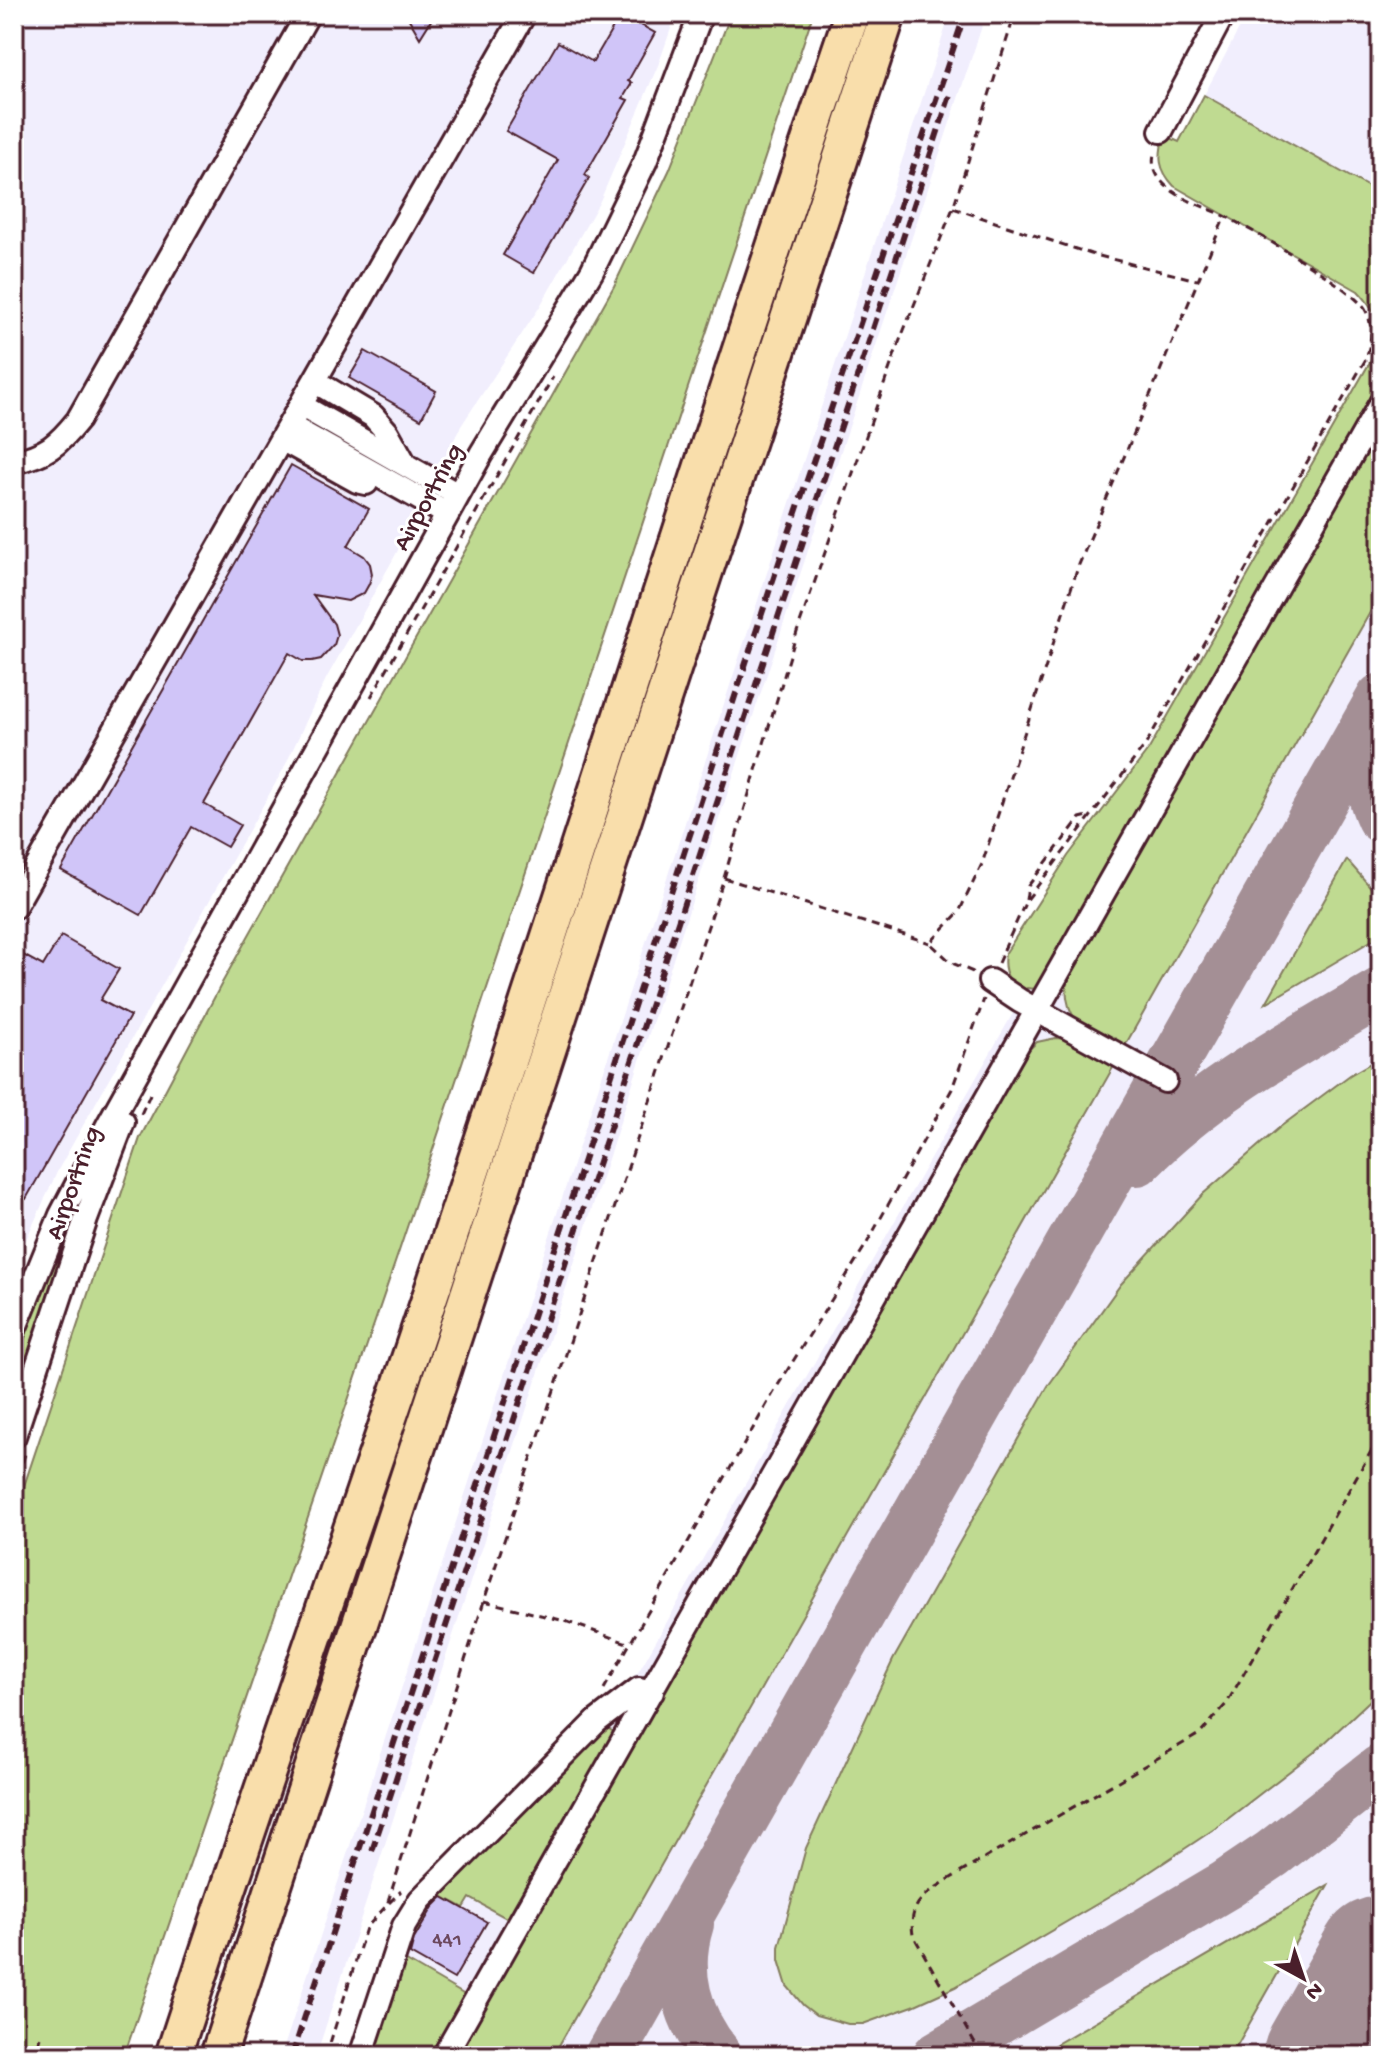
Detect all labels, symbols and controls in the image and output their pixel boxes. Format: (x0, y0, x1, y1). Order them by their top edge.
street label: Airportring (388, 439, 472, 557)
street label: Airportring (40, 1123, 110, 1244)
house number: 441 (432, 1928, 462, 1954)
north arrow (1263, 1938, 1343, 2018)
text: N (1299, 1976, 1327, 2005)

